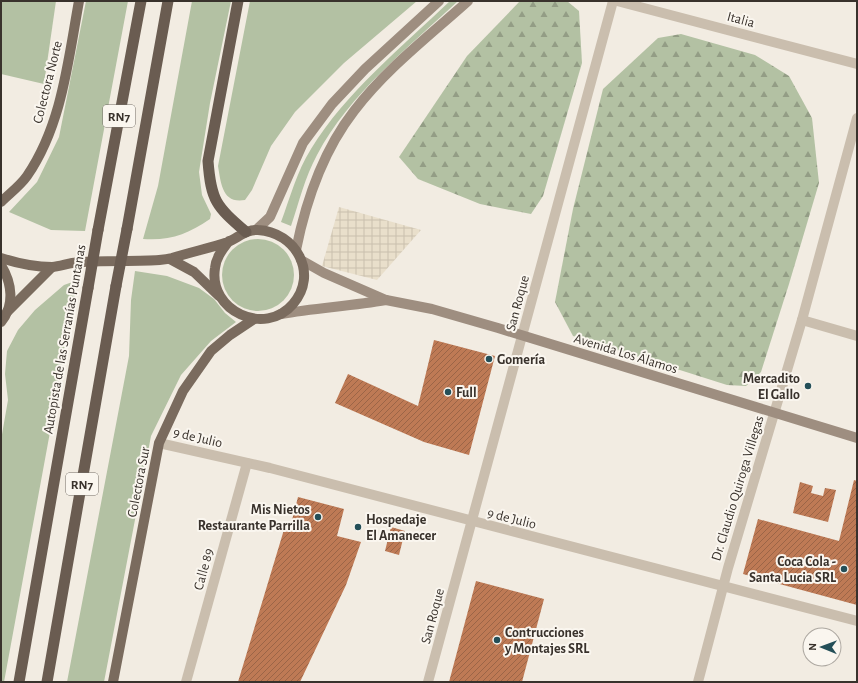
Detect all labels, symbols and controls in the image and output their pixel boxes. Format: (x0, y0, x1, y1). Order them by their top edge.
street label: Italia (725, 10, 757, 30)
street label: Colectora Norte (31, 40, 65, 125)
road number: RN7 (103, 105, 135, 127)
street label: Autopista de las Serranías Puntanas (41, 243, 89, 435)
street label: San Roque (504, 274, 532, 333)
street label: Avenida Los Álamos (572, 329, 680, 376)
place label: Gomería (497, 353, 545, 367)
marker: Gomería (484, 354, 494, 364)
place label: Mercadito El Gallo (743, 372, 800, 402)
marker: Mercadito El Gallo (803, 381, 813, 391)
place label: Full (456, 386, 477, 400)
marker: Full (443, 387, 453, 397)
street label: Dr. Claudio Quiroga Villegas (709, 414, 767, 563)
street label: 9 de Julio (172, 426, 224, 450)
street label: Colectora Sur (125, 445, 153, 519)
road number: RN7 (66, 473, 98, 495)
place label: Mis Nietos Restaurante Parrilla (198, 503, 310, 533)
street label: 9 de Julio (486, 506, 538, 532)
marker: Mis Nietos Restaurante Parrilla (313, 512, 323, 522)
place label: Hospedaje El Amanecer (366, 513, 436, 543)
marker: Hospedaje El Amanecer (353, 522, 363, 532)
street label: Calle 89 (192, 547, 216, 592)
place label: Coca Cola - Santa Lucia SRL (749, 555, 837, 585)
marker: Coca Cola - Santa Lucia SRL (839, 564, 849, 574)
street label: San Roque (419, 587, 447, 646)
place label: Contrucciones y Montajes SRL (504, 626, 590, 656)
north arrow (802, 627, 842, 667)
marker: Contrucciones y Montajes SRL (492, 635, 502, 645)
text: N (807, 643, 818, 651)

